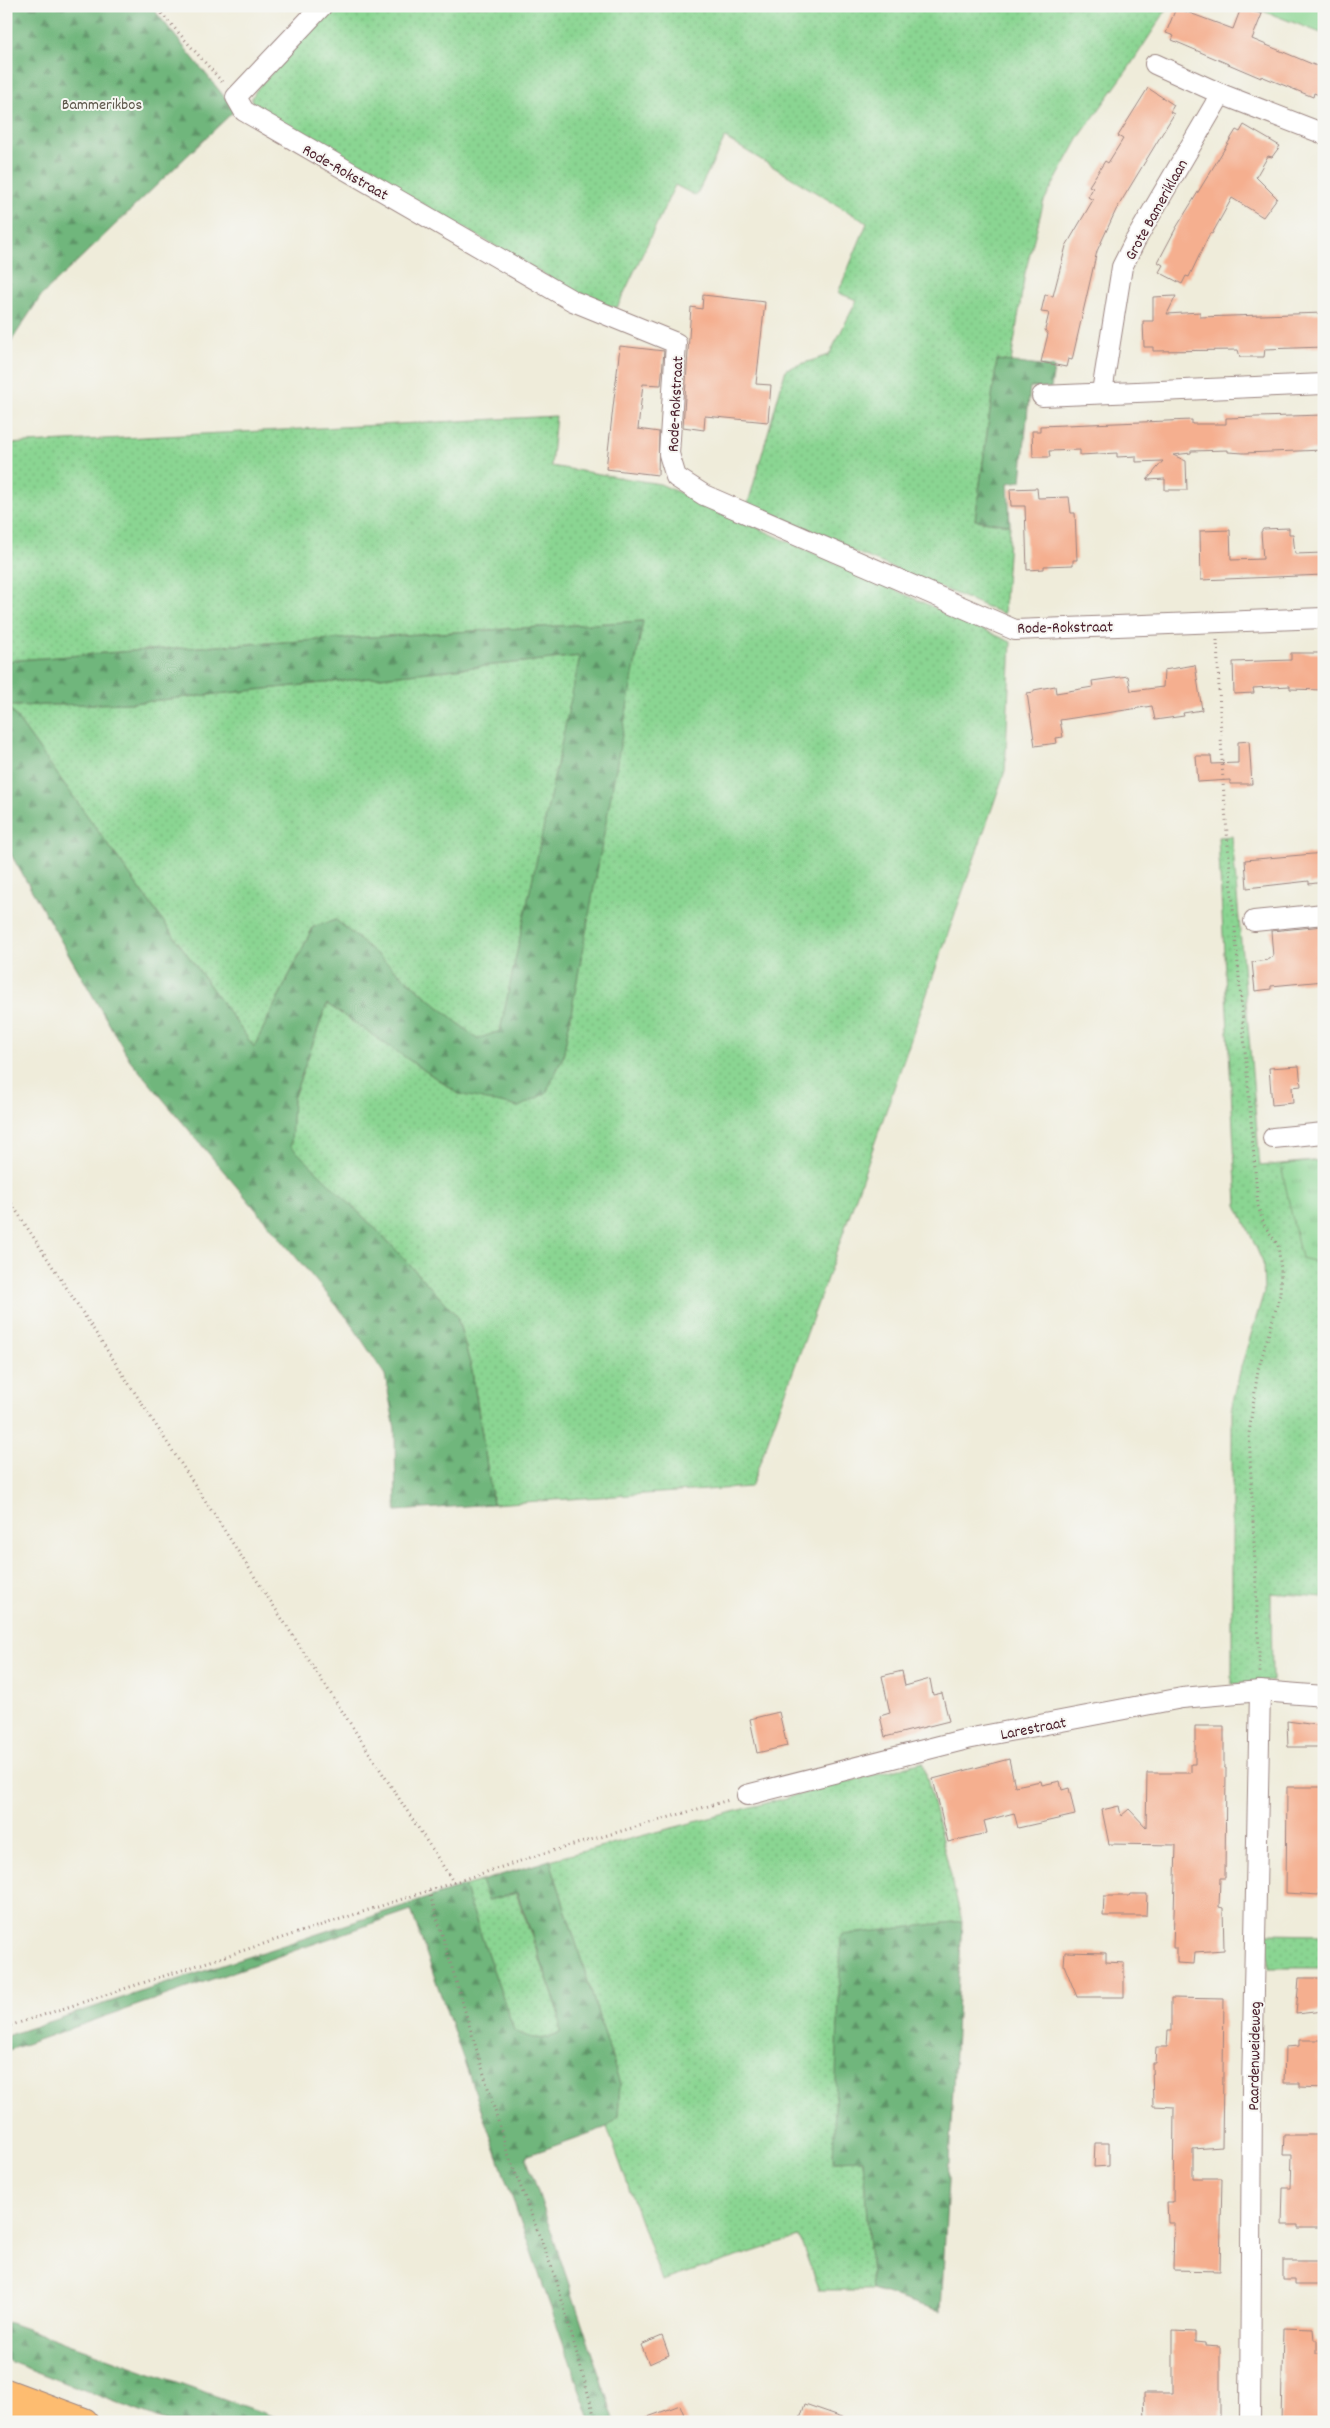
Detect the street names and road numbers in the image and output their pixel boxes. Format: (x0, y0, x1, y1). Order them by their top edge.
street label: Rode-Rokstraat (297, 139, 392, 207)
street label: Grote Bameriklaan (1120, 155, 1195, 265)
street label: Rode-Rokstraat (663, 356, 690, 453)
street label: Rode-Rokstraat (1017, 616, 1113, 641)
street label: Larestraat (999, 1712, 1068, 1747)
street label: Paardenweideweg (1243, 2001, 1268, 2111)

